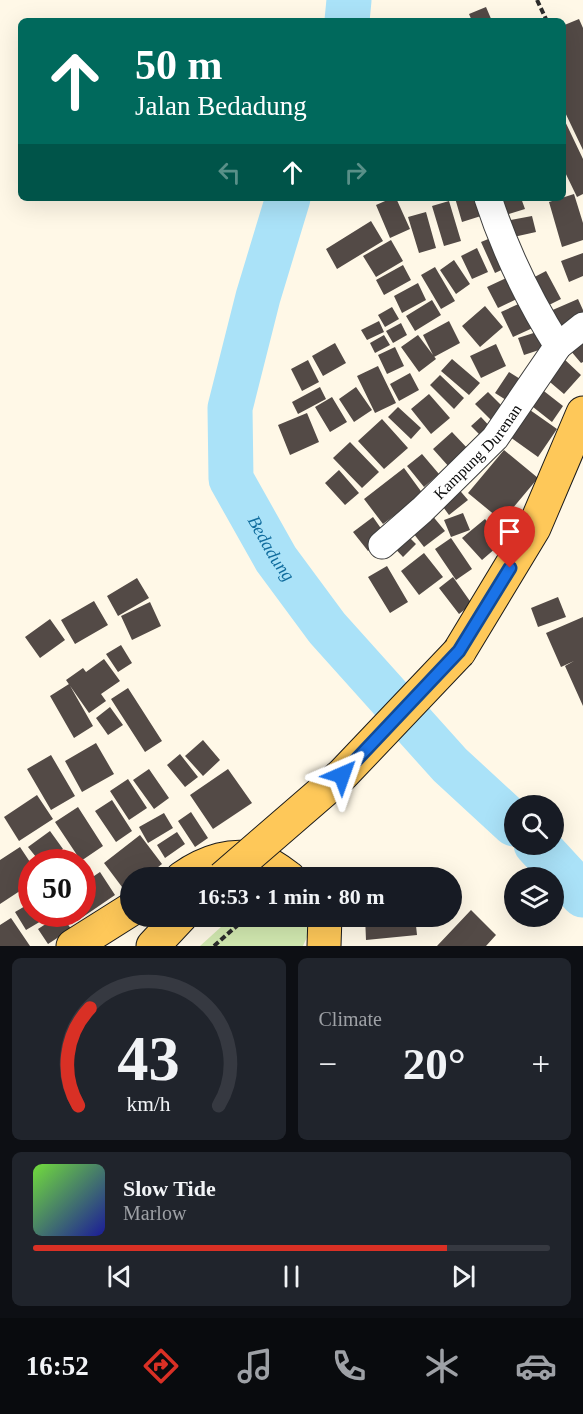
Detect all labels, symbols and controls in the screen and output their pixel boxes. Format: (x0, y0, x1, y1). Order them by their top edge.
icon: ahead (36, 42, 114, 120)
text: 50 m (135, 42, 223, 88)
text: Jalan Bedadung (135, 91, 307, 121)
icon: left (213, 156, 246, 189)
icon: ahead (276, 156, 309, 189)
icon: right (339, 156, 372, 189)
street label: Kampung Durenan (430, 401, 524, 502)
pin (484, 506, 535, 568)
water label: Bedadung (244, 512, 299, 585)
icon: arrive (493, 515, 526, 548)
position arrow (310, 743, 374, 807)
map controls (504, 795, 564, 927)
button: search (504, 795, 564, 855)
speed limit sign: 50 (18, 849, 96, 927)
button: layers (504, 867, 564, 927)
text: 16:53 · 1 min · 80 m (198, 884, 385, 909)
text: Climate (319, 1008, 382, 1030)
text: 43 (118, 1024, 180, 1093)
text: 20° (403, 1039, 466, 1089)
text: − (319, 1046, 337, 1082)
text: + (531, 1046, 550, 1082)
text: km/h (127, 1092, 171, 1116)
text: Slow Tide (123, 1176, 216, 1201)
text: Marlow (123, 1202, 186, 1224)
icon: previous (103, 1260, 136, 1293)
icon: pause (275, 1260, 308, 1293)
icon: next (447, 1260, 480, 1293)
icon: directions (140, 1345, 182, 1387)
icon: music (234, 1345, 276, 1387)
icon: phone (328, 1345, 370, 1387)
icon: climate (421, 1345, 463, 1387)
icon: car (515, 1345, 557, 1387)
text: 16:52 (26, 1351, 89, 1381)

